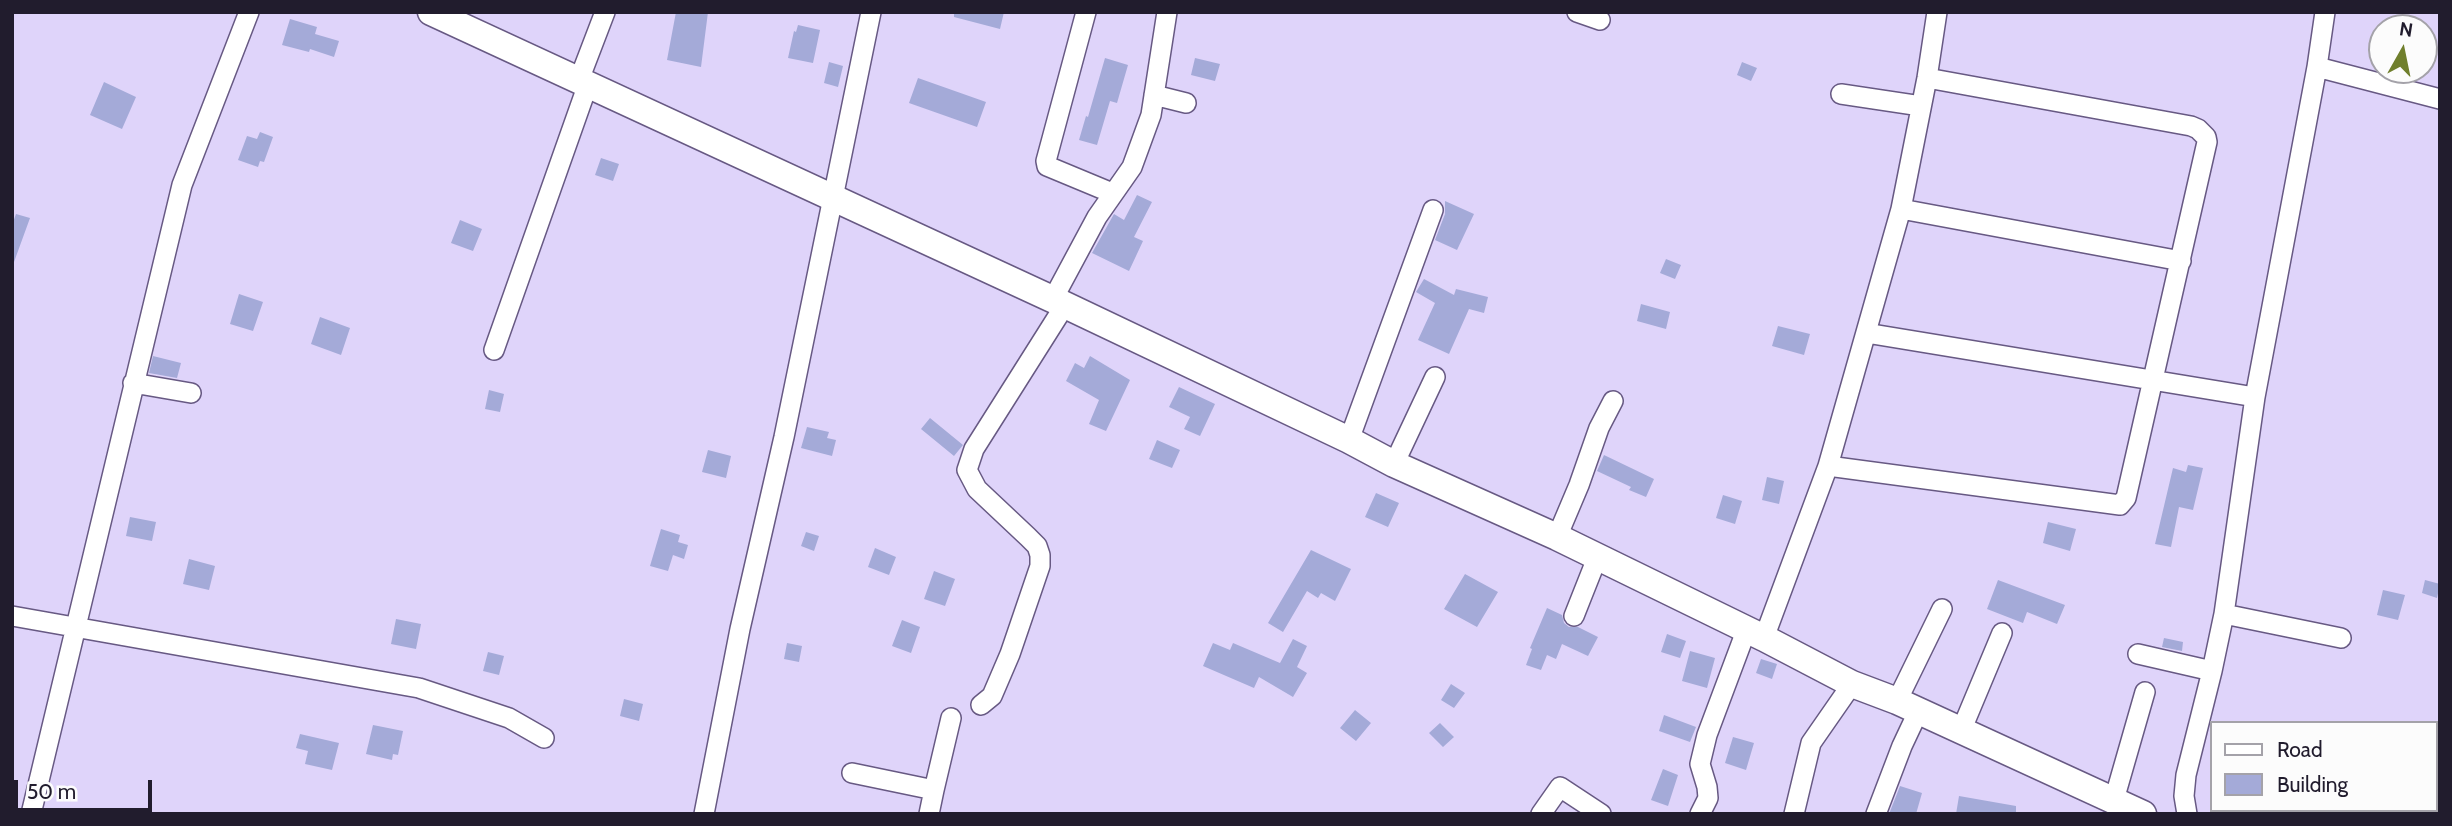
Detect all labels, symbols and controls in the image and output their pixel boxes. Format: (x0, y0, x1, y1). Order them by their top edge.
north arrow (2368, 14, 2438, 84)
text: N (2398, 17, 2414, 42)
legend (2210, 721, 2438, 812)
text: Road (2277, 737, 2323, 762)
scale bar (18, 766, 156, 810)
text: Building (2277, 772, 2348, 797)
text: 50 m (27, 779, 76, 804)

